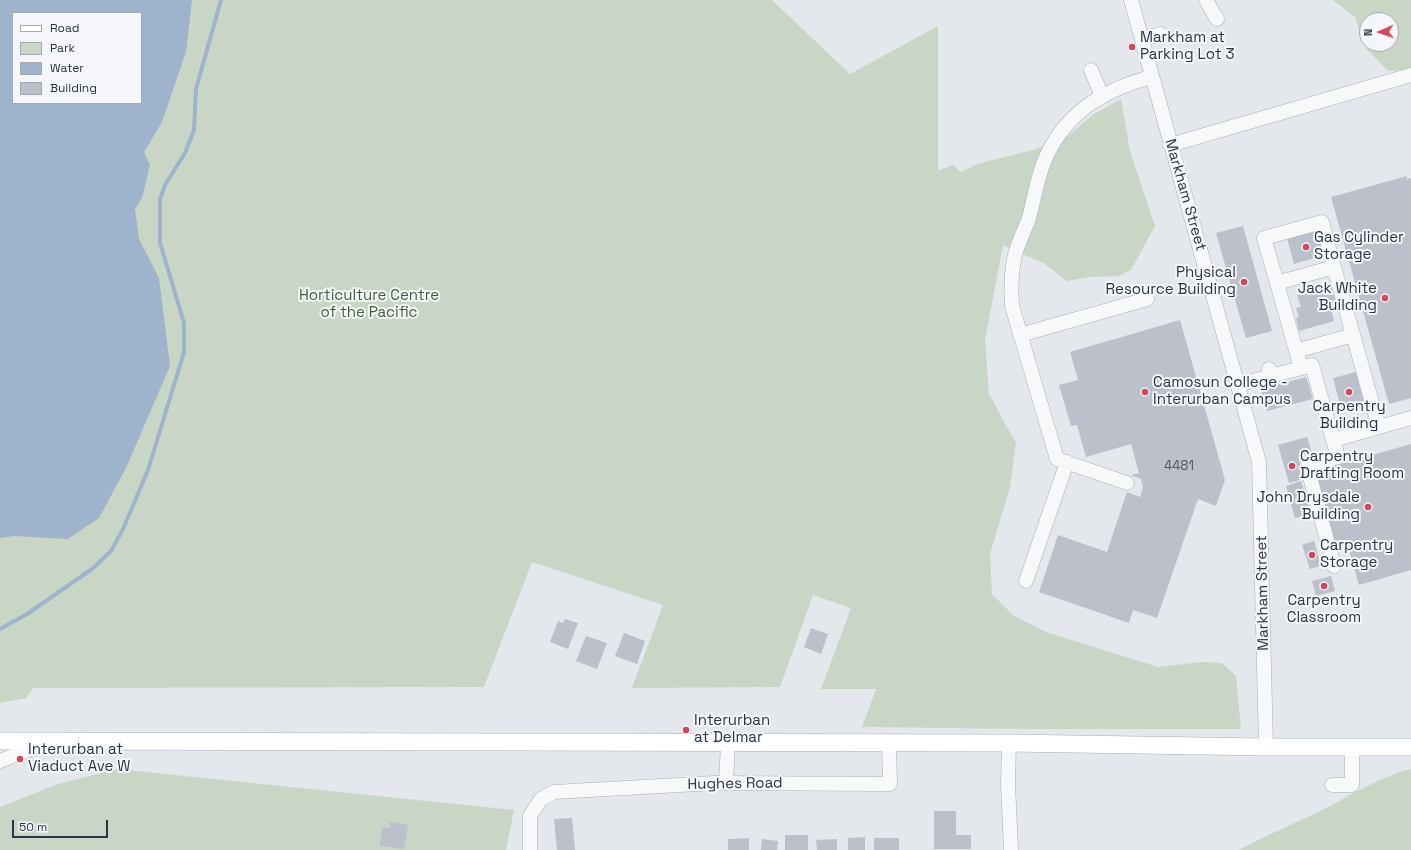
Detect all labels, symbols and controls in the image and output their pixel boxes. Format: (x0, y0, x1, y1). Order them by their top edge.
legend (12, 12, 142, 104)
north arrow (1359, 12, 1399, 52)
text: Road (50, 20, 79, 36)
text: N (1361, 28, 1375, 36)
place label: Markham at Parking Lot 3 (1140, 29, 1234, 64)
text: Park (50, 40, 75, 56)
marker: Markham at Parking Lot 3 (1127, 42, 1137, 52)
text: Water (50, 60, 84, 76)
text: Building (50, 80, 97, 96)
street label: Markham Street (1160, 137, 1210, 253)
place label: Gas Cylinder Storage (1314, 229, 1404, 264)
marker: Gas Cylinder Storage (1301, 242, 1311, 252)
place label: Physical Resource Building (1106, 264, 1236, 299)
marker: Physical Resource Building (1239, 277, 1249, 287)
place label: Jack White Building (1298, 280, 1377, 315)
park label: Horticulture Centre of the Pacific (299, 287, 439, 322)
marker: Jack White Building (1380, 293, 1390, 303)
place label: Camosun College - Interurban Campus (1153, 374, 1291, 409)
marker: Camosun College - Interurban Campus (1140, 387, 1150, 397)
marker: Carpentry Building (1344, 387, 1354, 397)
place label: Carpentry Building (1312, 398, 1386, 433)
place label: Carpentry Drafting Room (1300, 448, 1404, 483)
house number: 4481 (1164, 458, 1194, 474)
marker: Carpentry Drafting Room (1287, 461, 1297, 471)
place label: John Drysdale Building (1256, 489, 1360, 524)
marker: John Drysdale Building (1363, 502, 1373, 512)
street label: Markham Street (1253, 535, 1273, 651)
place label: Carpentry Storage (1320, 537, 1393, 572)
marker: Carpentry Storage (1307, 550, 1317, 560)
marker: Carpentry Classroom (1319, 581, 1329, 591)
place label: Carpentry Classroom (1287, 592, 1361, 627)
place label: Interurban at Delmar (694, 712, 770, 747)
marker: Interurban at Delmar (681, 725, 691, 735)
place label: Interurban at Viaduct Ave W (28, 741, 130, 776)
marker: Interurban at Viaduct Ave W (15, 754, 25, 764)
street label: Hughes Road (687, 774, 783, 794)
scale bar (14, 812, 110, 838)
text: 50 m (19, 819, 47, 835)

